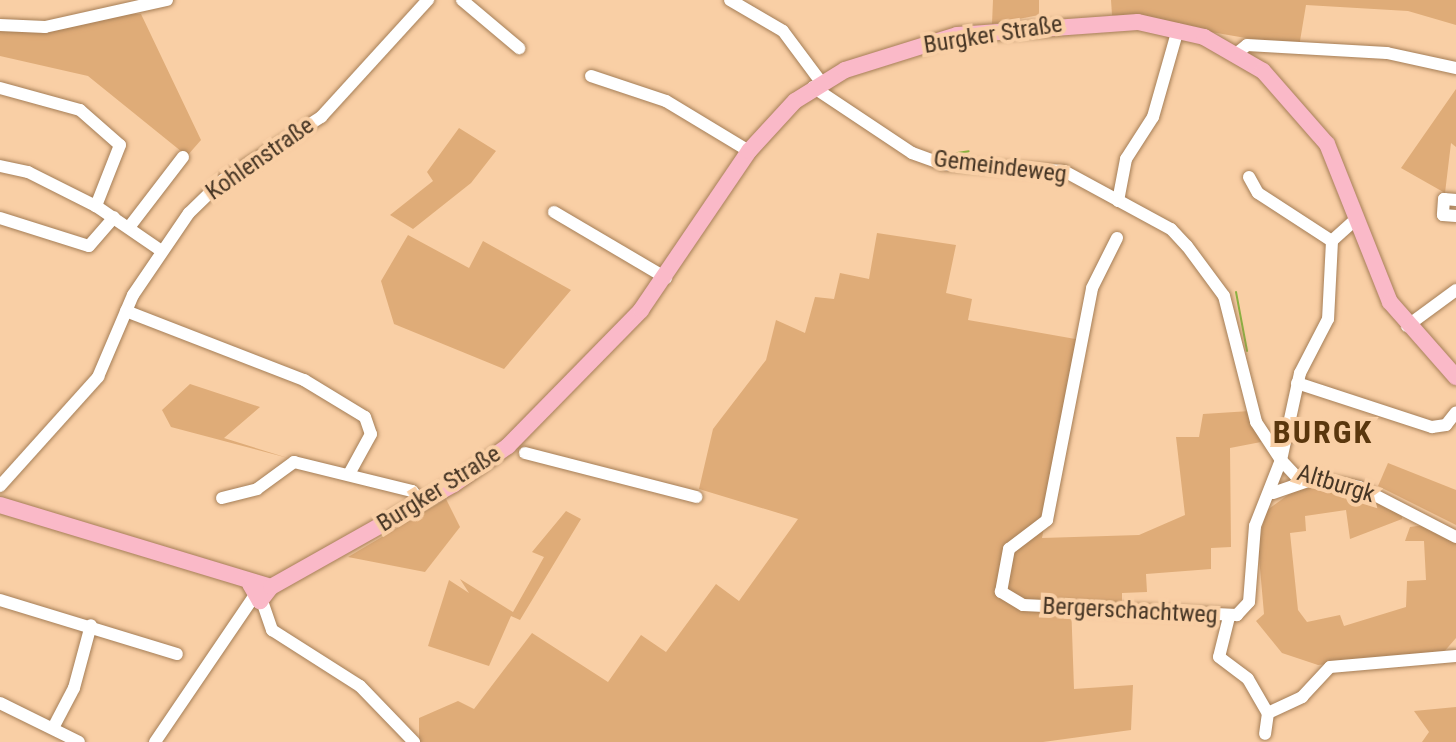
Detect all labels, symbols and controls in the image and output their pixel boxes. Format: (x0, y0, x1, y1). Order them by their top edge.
street label: Burgker Straße (922, 10, 1064, 60)
street label: Kohlenstraße (201, 111, 319, 207)
street label: Gemeindeweg (932, 145, 1068, 189)
district label: BURGK (1273, 413, 1373, 451)
street label: Burgker Straße (372, 440, 506, 538)
street label: Altburgk (1294, 459, 1378, 509)
street label: Bergerschachtweg (1042, 592, 1218, 630)

